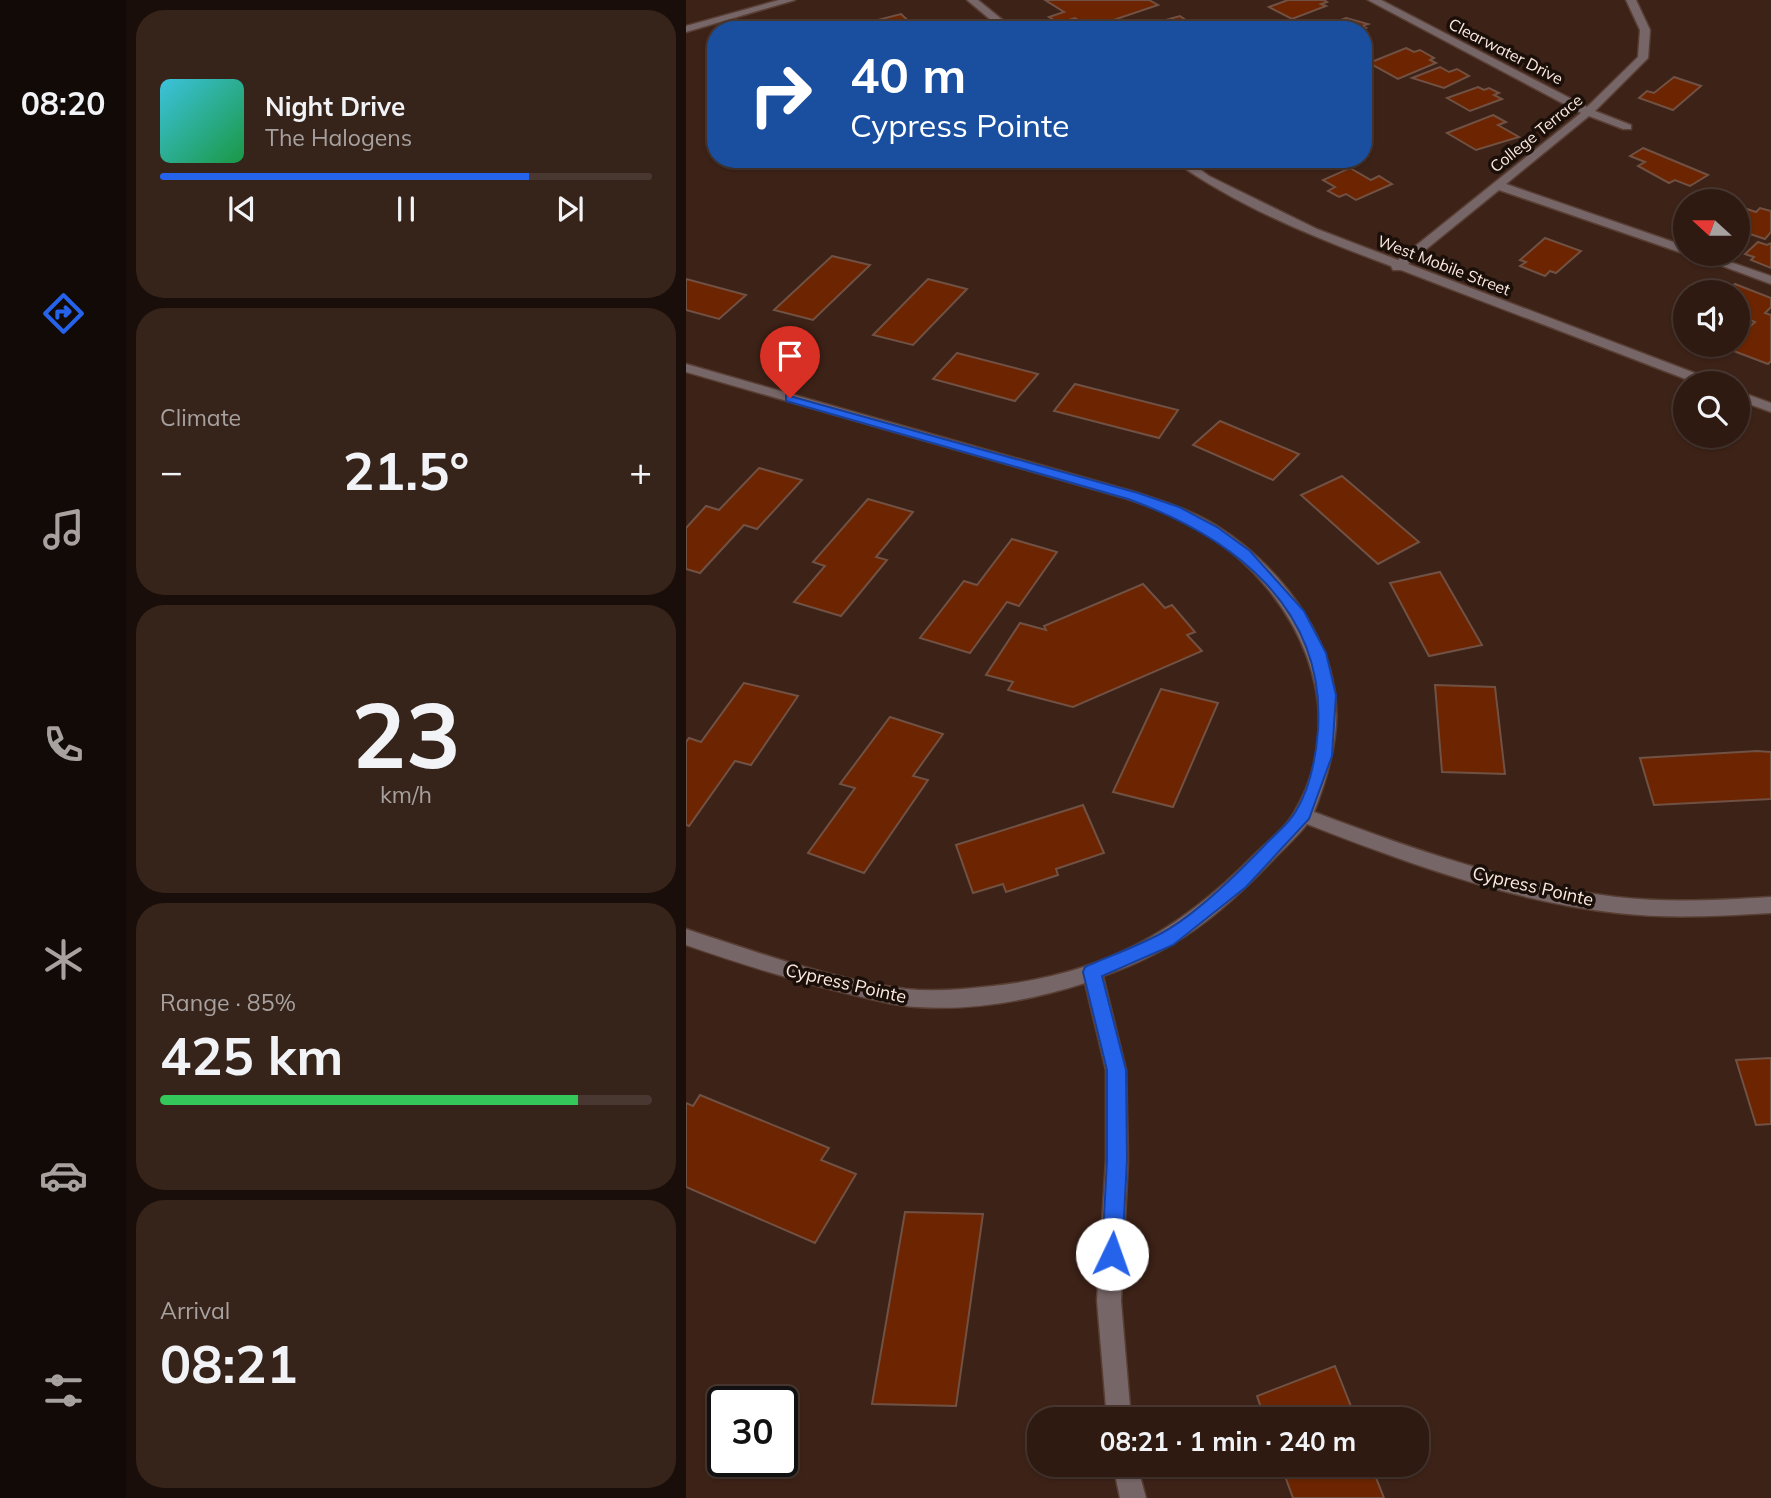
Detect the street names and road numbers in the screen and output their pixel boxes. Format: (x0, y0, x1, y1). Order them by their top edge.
street label: Clearwater Drive (1446, 14, 1566, 88)
street label: College Terrace (1486, 90, 1586, 176)
street label: West Mobile Street (1375, 231, 1513, 300)
street label: Cypress Pointe (1470, 861, 1596, 911)
street label: Cypress Pointe (783, 958, 909, 1008)

